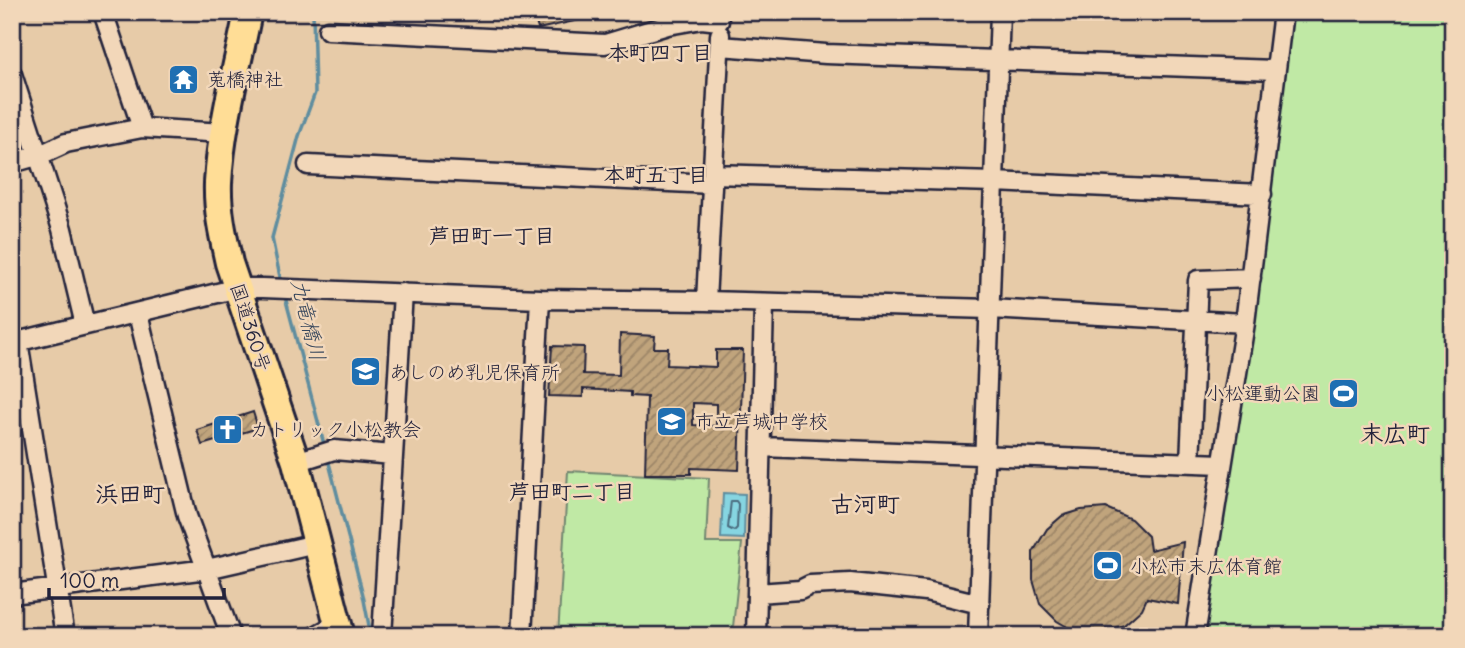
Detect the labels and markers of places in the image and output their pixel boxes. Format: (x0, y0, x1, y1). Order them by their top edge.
temple icon: 莵橋神社 (167, 62, 201, 96)
place label: 莵橋神社 (207, 67, 283, 91)
school or university icon: あしのめ乳児保育所 (349, 355, 383, 389)
place label: あしのめ乳児保育所 (389, 360, 560, 384)
sports icon: 小松運動公園 (1326, 376, 1360, 410)
place label: 小松運動公園 (1206, 381, 1320, 405)
school or university icon: 市立芦城中学校 (655, 404, 689, 438)
place label: 市立芦城中学校 (695, 409, 828, 433)
church icon: カトリック小松教会 (210, 412, 244, 446)
place label: カトリック小松教会 (250, 417, 421, 441)
sports icon: 小松市末広体育館 (1090, 549, 1124, 583)
place label: 小松市末広体育館 (1130, 554, 1282, 578)

